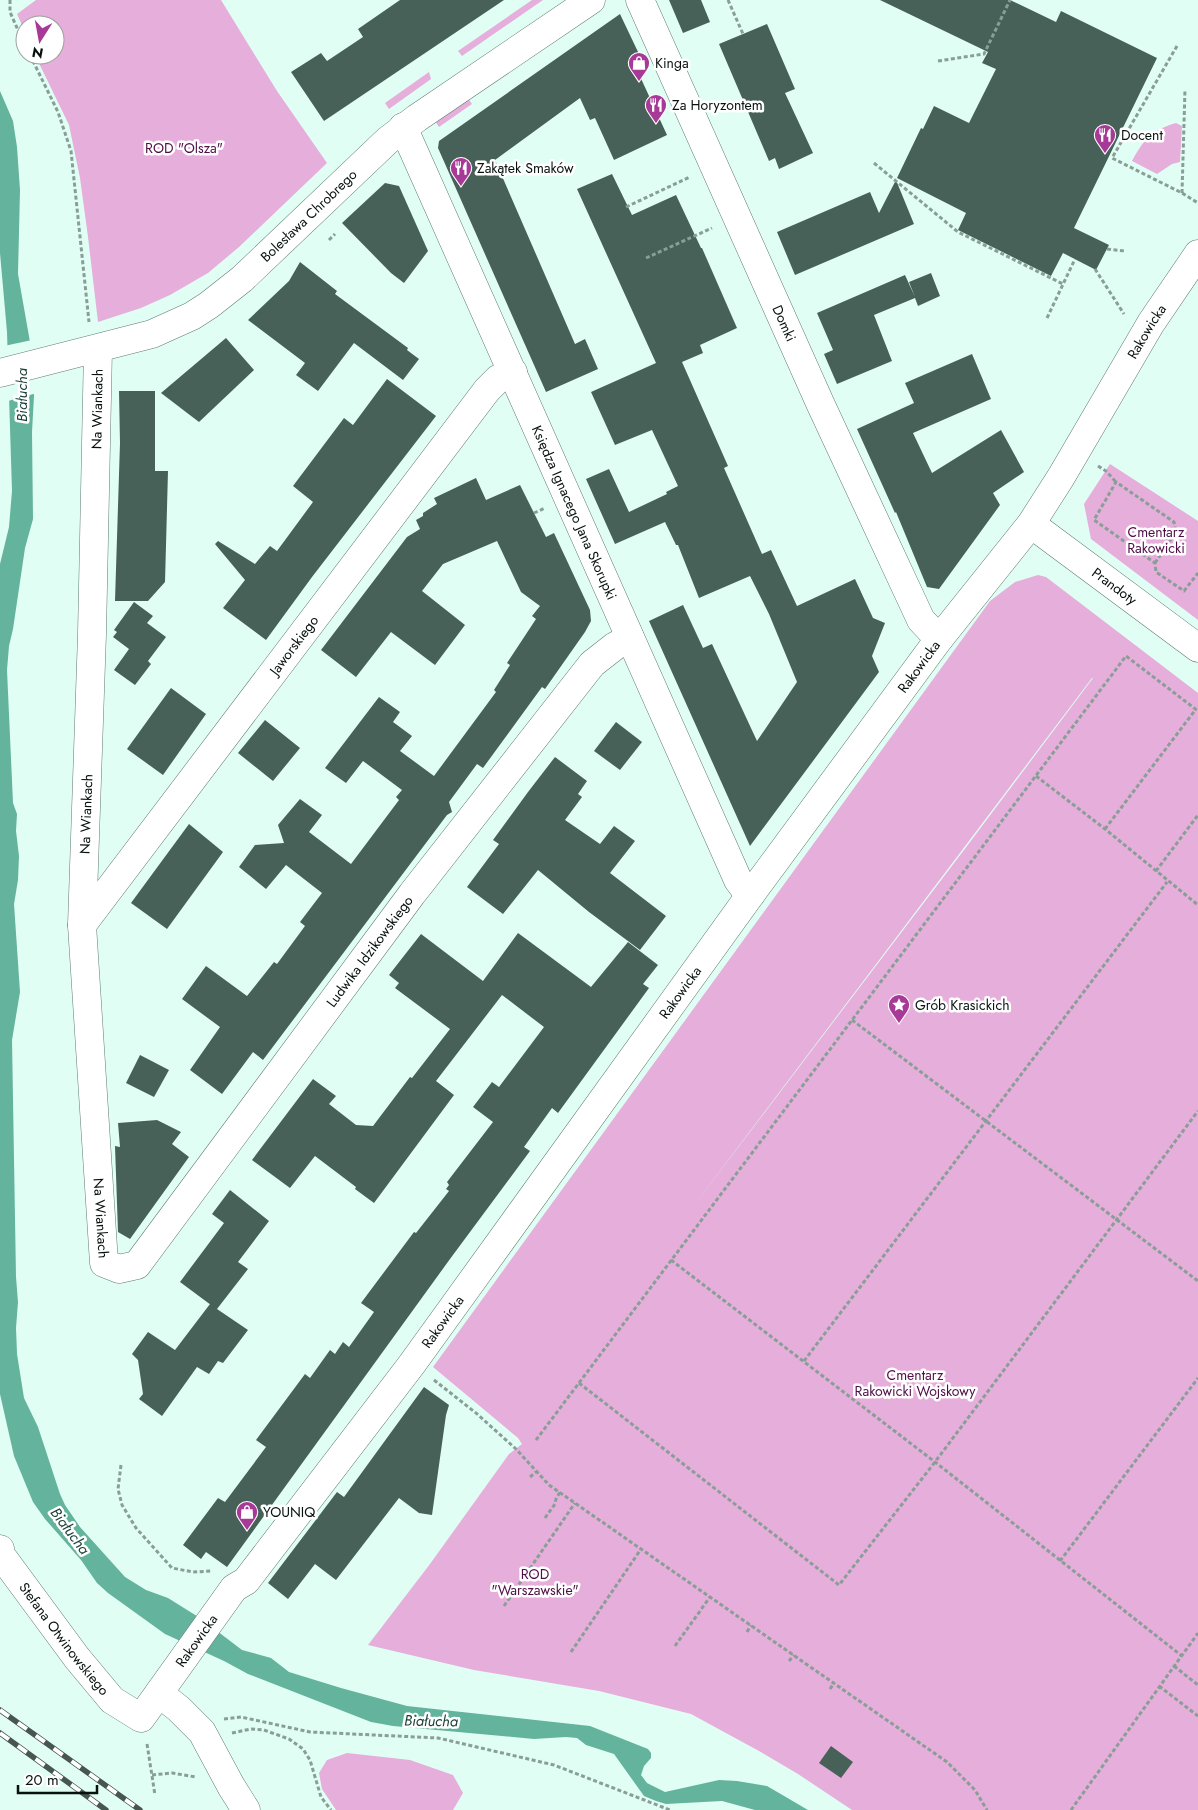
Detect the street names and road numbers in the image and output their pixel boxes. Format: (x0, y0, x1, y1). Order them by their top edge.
street label: Bolesława Chrobrego (256, 164, 362, 266)
street label: Rakowicka (1122, 300, 1171, 363)
street label: Domki (768, 302, 801, 345)
street label: Na Wiankach (86, 369, 108, 449)
street label: Księdza Ignacego Jana Skorupki (527, 422, 622, 603)
street label: Prandoty (1088, 563, 1142, 610)
street label: Jaworskiego (264, 611, 323, 681)
street label: Rakowicka (893, 636, 945, 697)
street label: Na Wiankach (75, 774, 97, 854)
street label: Ludwika Idzikowskiego (321, 891, 418, 1011)
street label: Rakowicka (654, 962, 706, 1023)
street label: Na Wiankach (88, 1177, 114, 1259)
street label: Rakowicka (417, 1291, 468, 1352)
street label: Stefana Otwinowskiego (14, 1578, 114, 1700)
street label: Rakowicka (171, 1610, 222, 1671)

